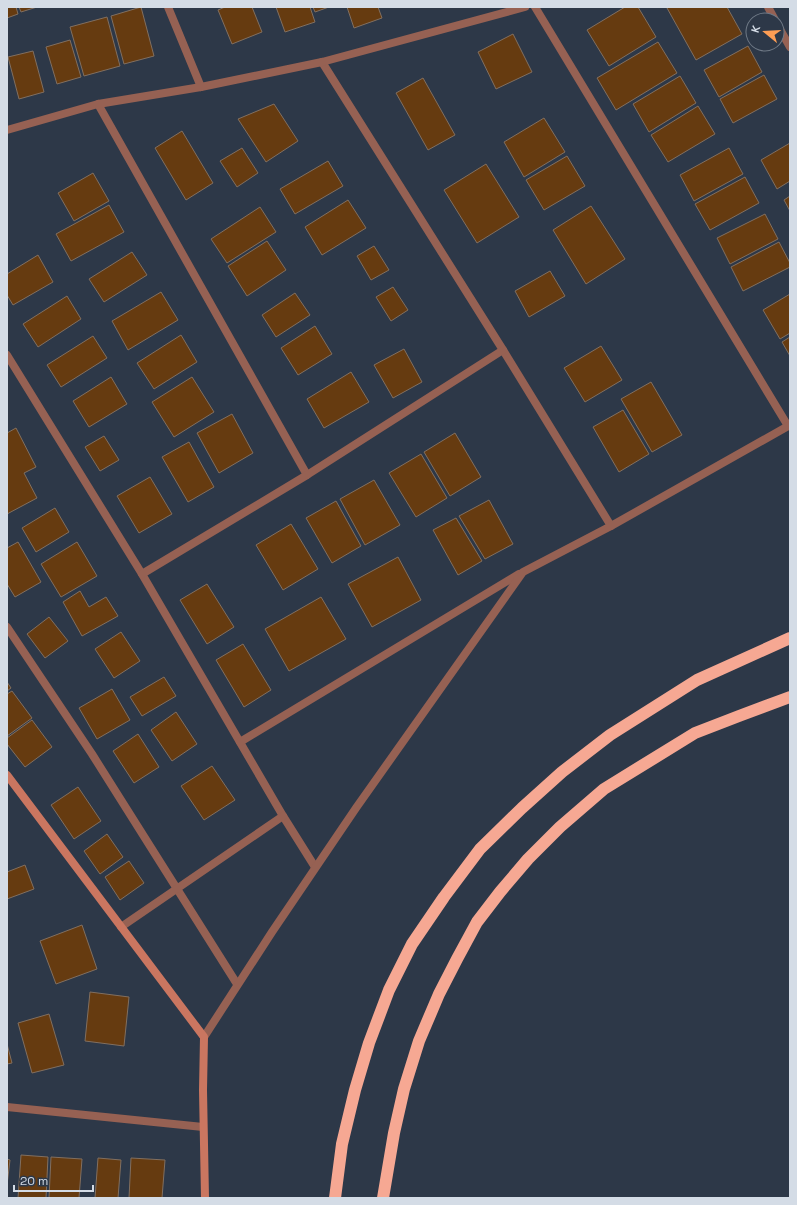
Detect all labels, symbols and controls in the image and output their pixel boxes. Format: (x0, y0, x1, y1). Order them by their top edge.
north arrow (745, 12, 785, 52)
text: K (748, 23, 763, 34)
scale bar (14, 1167, 93, 1193)
text: 20 m (20, 1173, 48, 1189)

